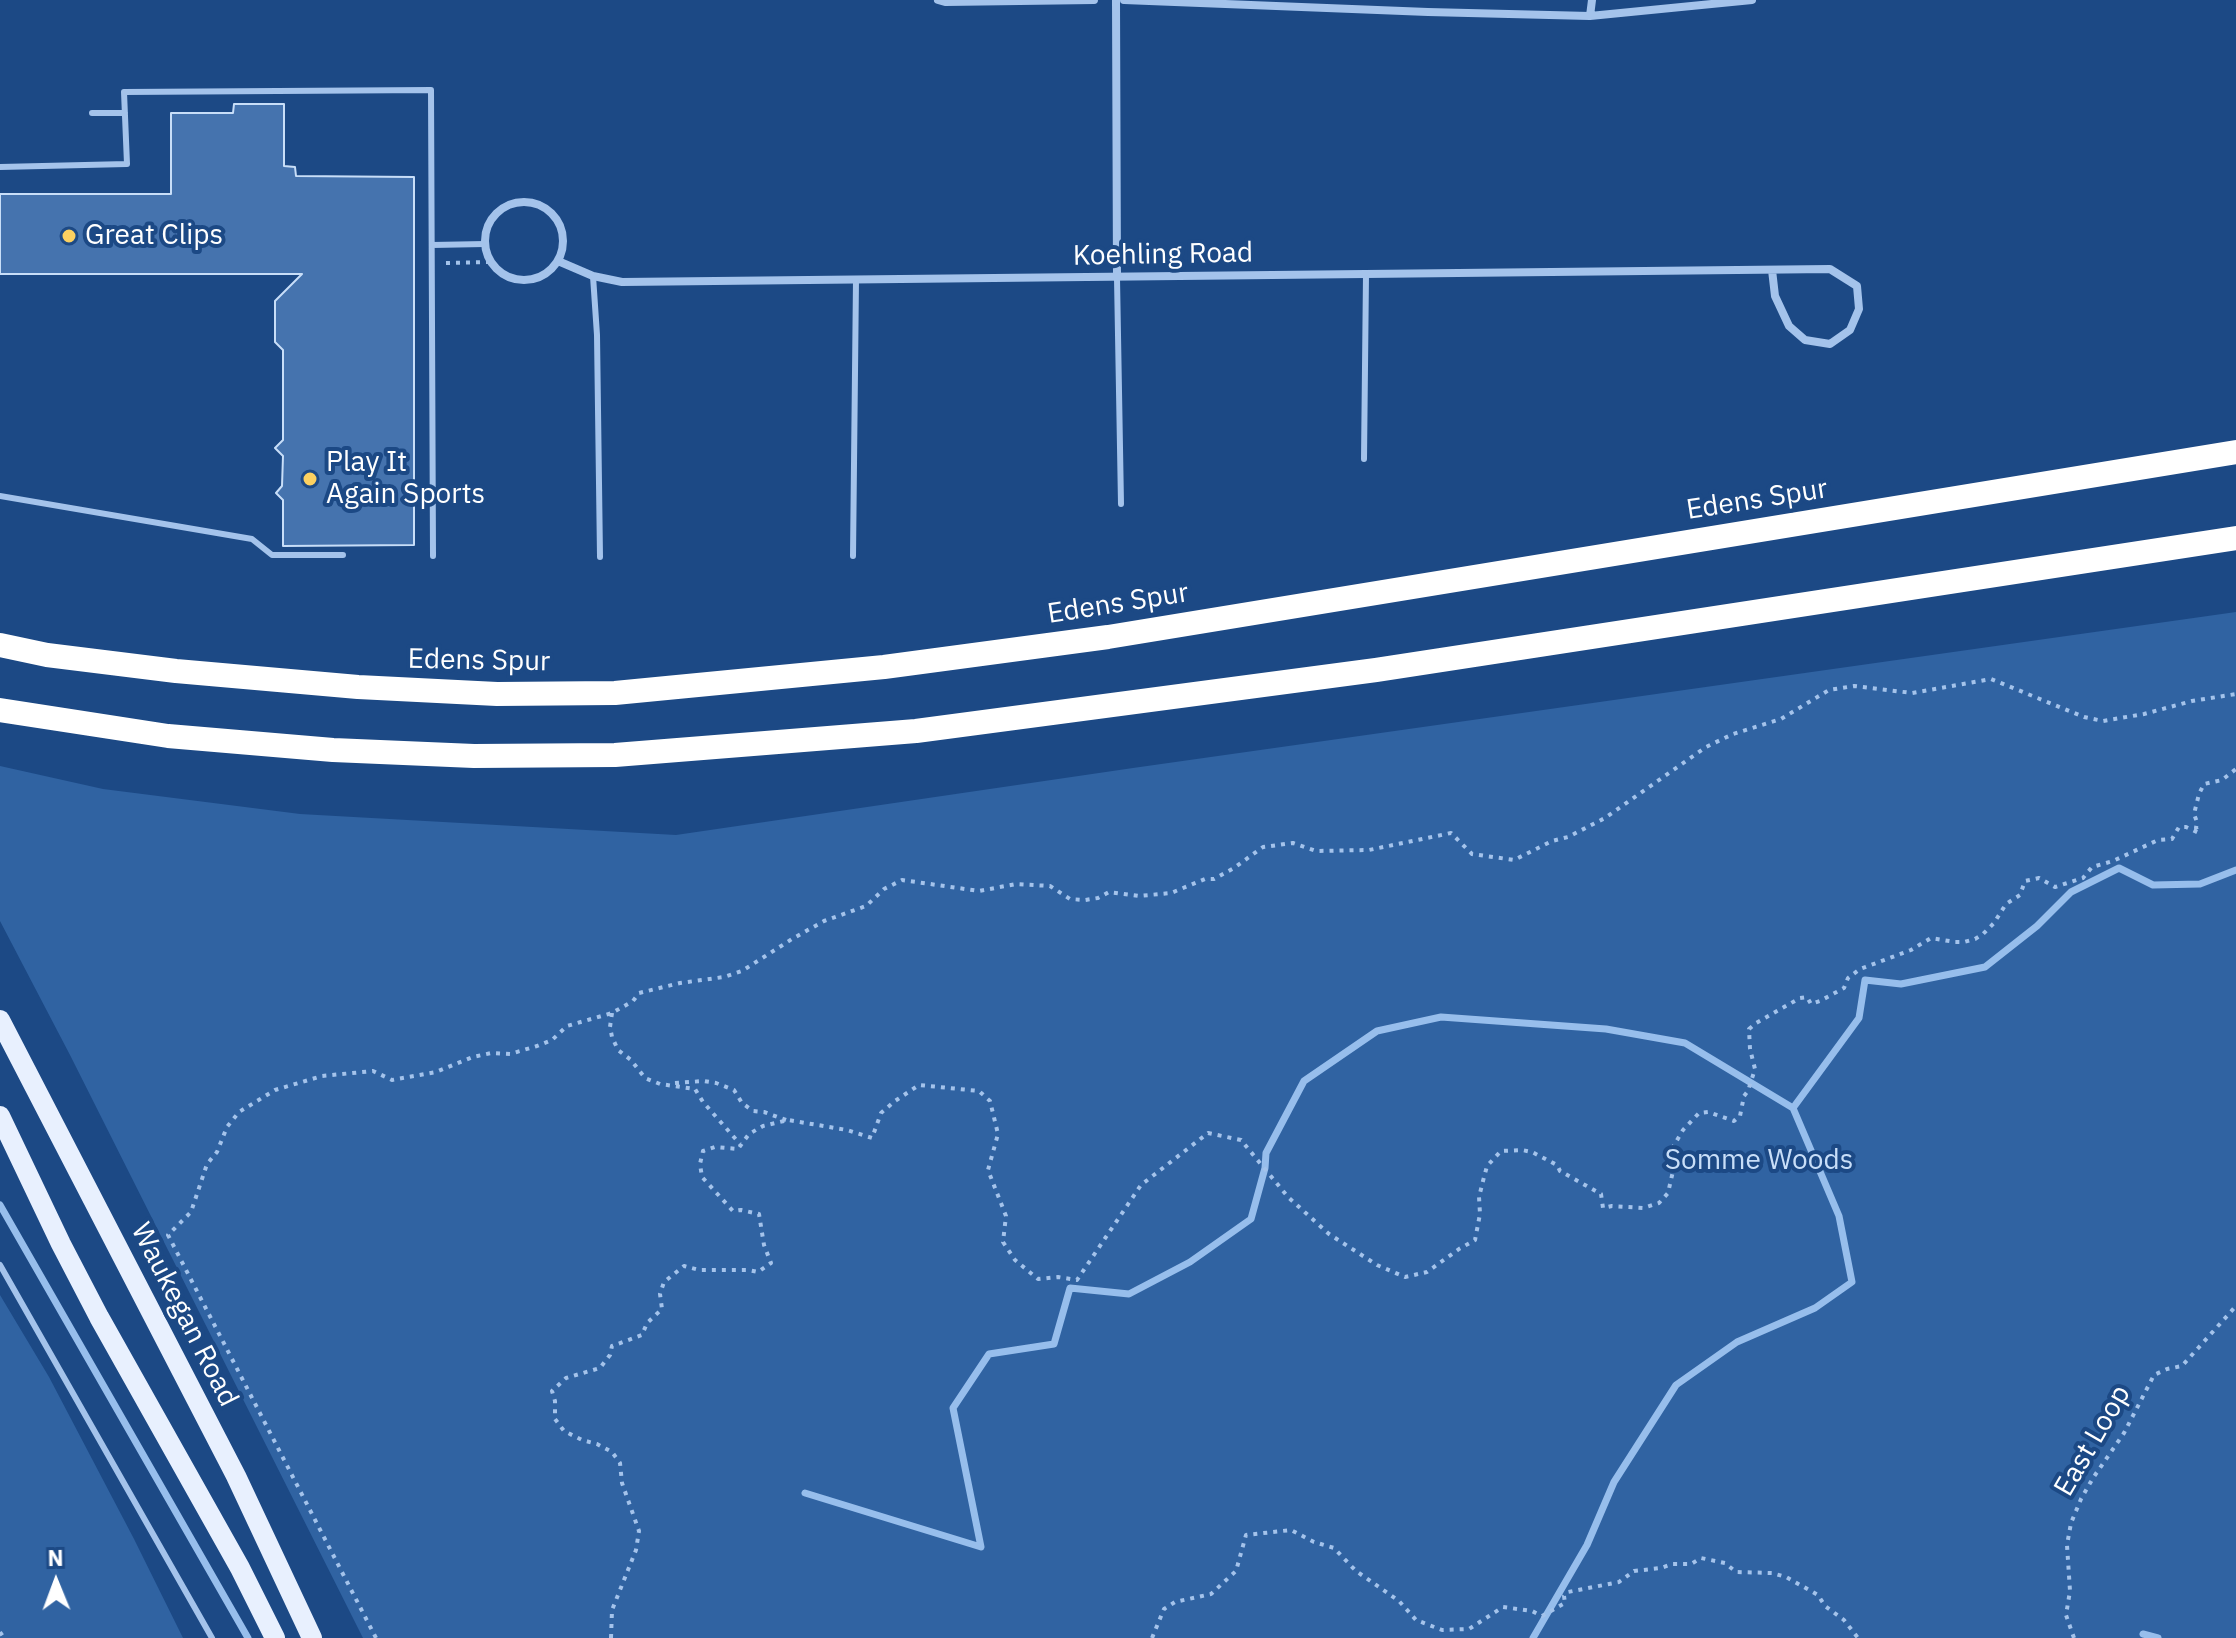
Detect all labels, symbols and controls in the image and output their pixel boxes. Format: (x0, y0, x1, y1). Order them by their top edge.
place label: Great Clips (85, 219, 223, 253)
marker: Great Clips (60, 227, 78, 245)
street label: Koehling Road (1073, 237, 1253, 273)
place label: Play It Again Sports (326, 446, 485, 512)
marker: Play It Again Sports (301, 470, 319, 488)
street label: Edens Spur (1684, 472, 1830, 528)
street label: Edens Spur (1045, 576, 1191, 632)
street label: Edens Spur (407, 643, 551, 679)
park label: Somme Woods (1665, 1144, 1853, 1178)
street label: Waukegan Road (123, 1218, 245, 1412)
street label: East Loop (2048, 1380, 2138, 1502)
north arrow (16, 1542, 96, 1622)
text: N (47, 1543, 64, 1572)

